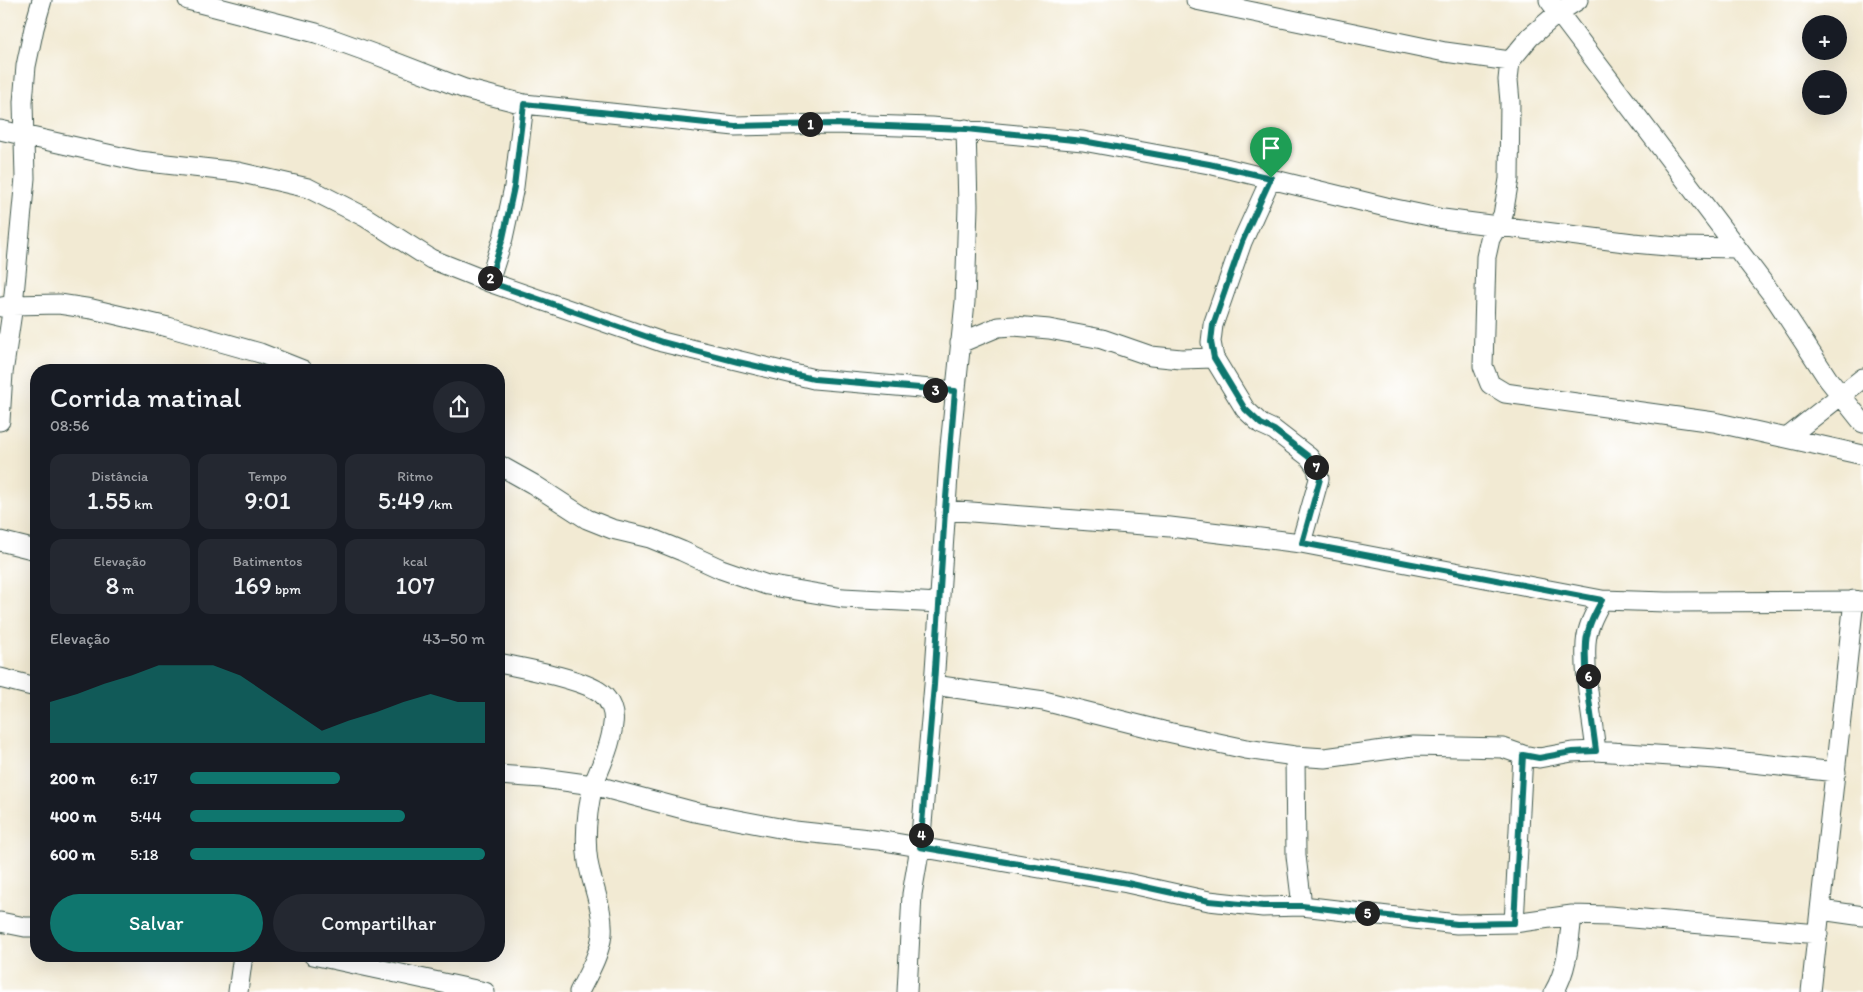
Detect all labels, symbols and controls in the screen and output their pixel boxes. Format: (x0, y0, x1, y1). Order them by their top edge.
map controls (1802, 15, 1847, 115)
button: + (1802, 15, 1847, 60)
button: − (1802, 70, 1847, 115)
pin: 1 (798, 112, 822, 136)
text: 1 (807, 116, 814, 133)
pin (1250, 127, 1292, 178)
icon: arrive (1257, 134, 1285, 162)
pin: 2 (478, 266, 502, 290)
text: 2 (487, 270, 494, 287)
pin: 3 (922, 378, 948, 402)
text: Corrida matinal (50, 380, 241, 414)
button: share (433, 381, 485, 433)
text: 3 (932, 382, 939, 399)
text: 08:56 (50, 416, 89, 435)
pin: 7 (1304, 454, 1328, 480)
text: 7 (1313, 459, 1320, 476)
text: Distância (91, 468, 148, 485)
text: Tempo (248, 468, 287, 485)
text: Ritmo (397, 468, 433, 485)
text: 1.55 (87, 485, 131, 515)
text: 9:01 (244, 485, 291, 515)
text: 5:49 (378, 485, 425, 515)
text: km (131, 496, 153, 513)
text: /km (425, 496, 453, 513)
text: Elevação (93, 553, 146, 570)
text: Batimentos (233, 553, 302, 570)
text: kcal (403, 553, 428, 570)
text: 8 (106, 570, 119, 600)
text: 169 (234, 570, 272, 600)
text: 107 (395, 570, 435, 600)
text: m (119, 581, 134, 598)
text: bpm (272, 581, 301, 598)
text: Elevação (50, 629, 110, 648)
text: 43–50 m (422, 629, 485, 648)
pin: 6 (1576, 664, 1600, 688)
text: 6 (1585, 668, 1592, 685)
text: 200 m (50, 769, 95, 788)
text: 6:17 (130, 769, 158, 788)
text: 400 m (50, 807, 96, 826)
text: 5:44 (130, 807, 162, 826)
pin: 4 (908, 822, 934, 848)
text: 4 (917, 827, 926, 844)
text: 600 m (50, 845, 95, 864)
text: 5:18 (130, 845, 159, 864)
button: Salvar (50, 894, 263, 952)
button: Compartilhar (273, 894, 485, 952)
pin: 5 (1354, 900, 1380, 926)
text: 5 (1364, 905, 1371, 922)

